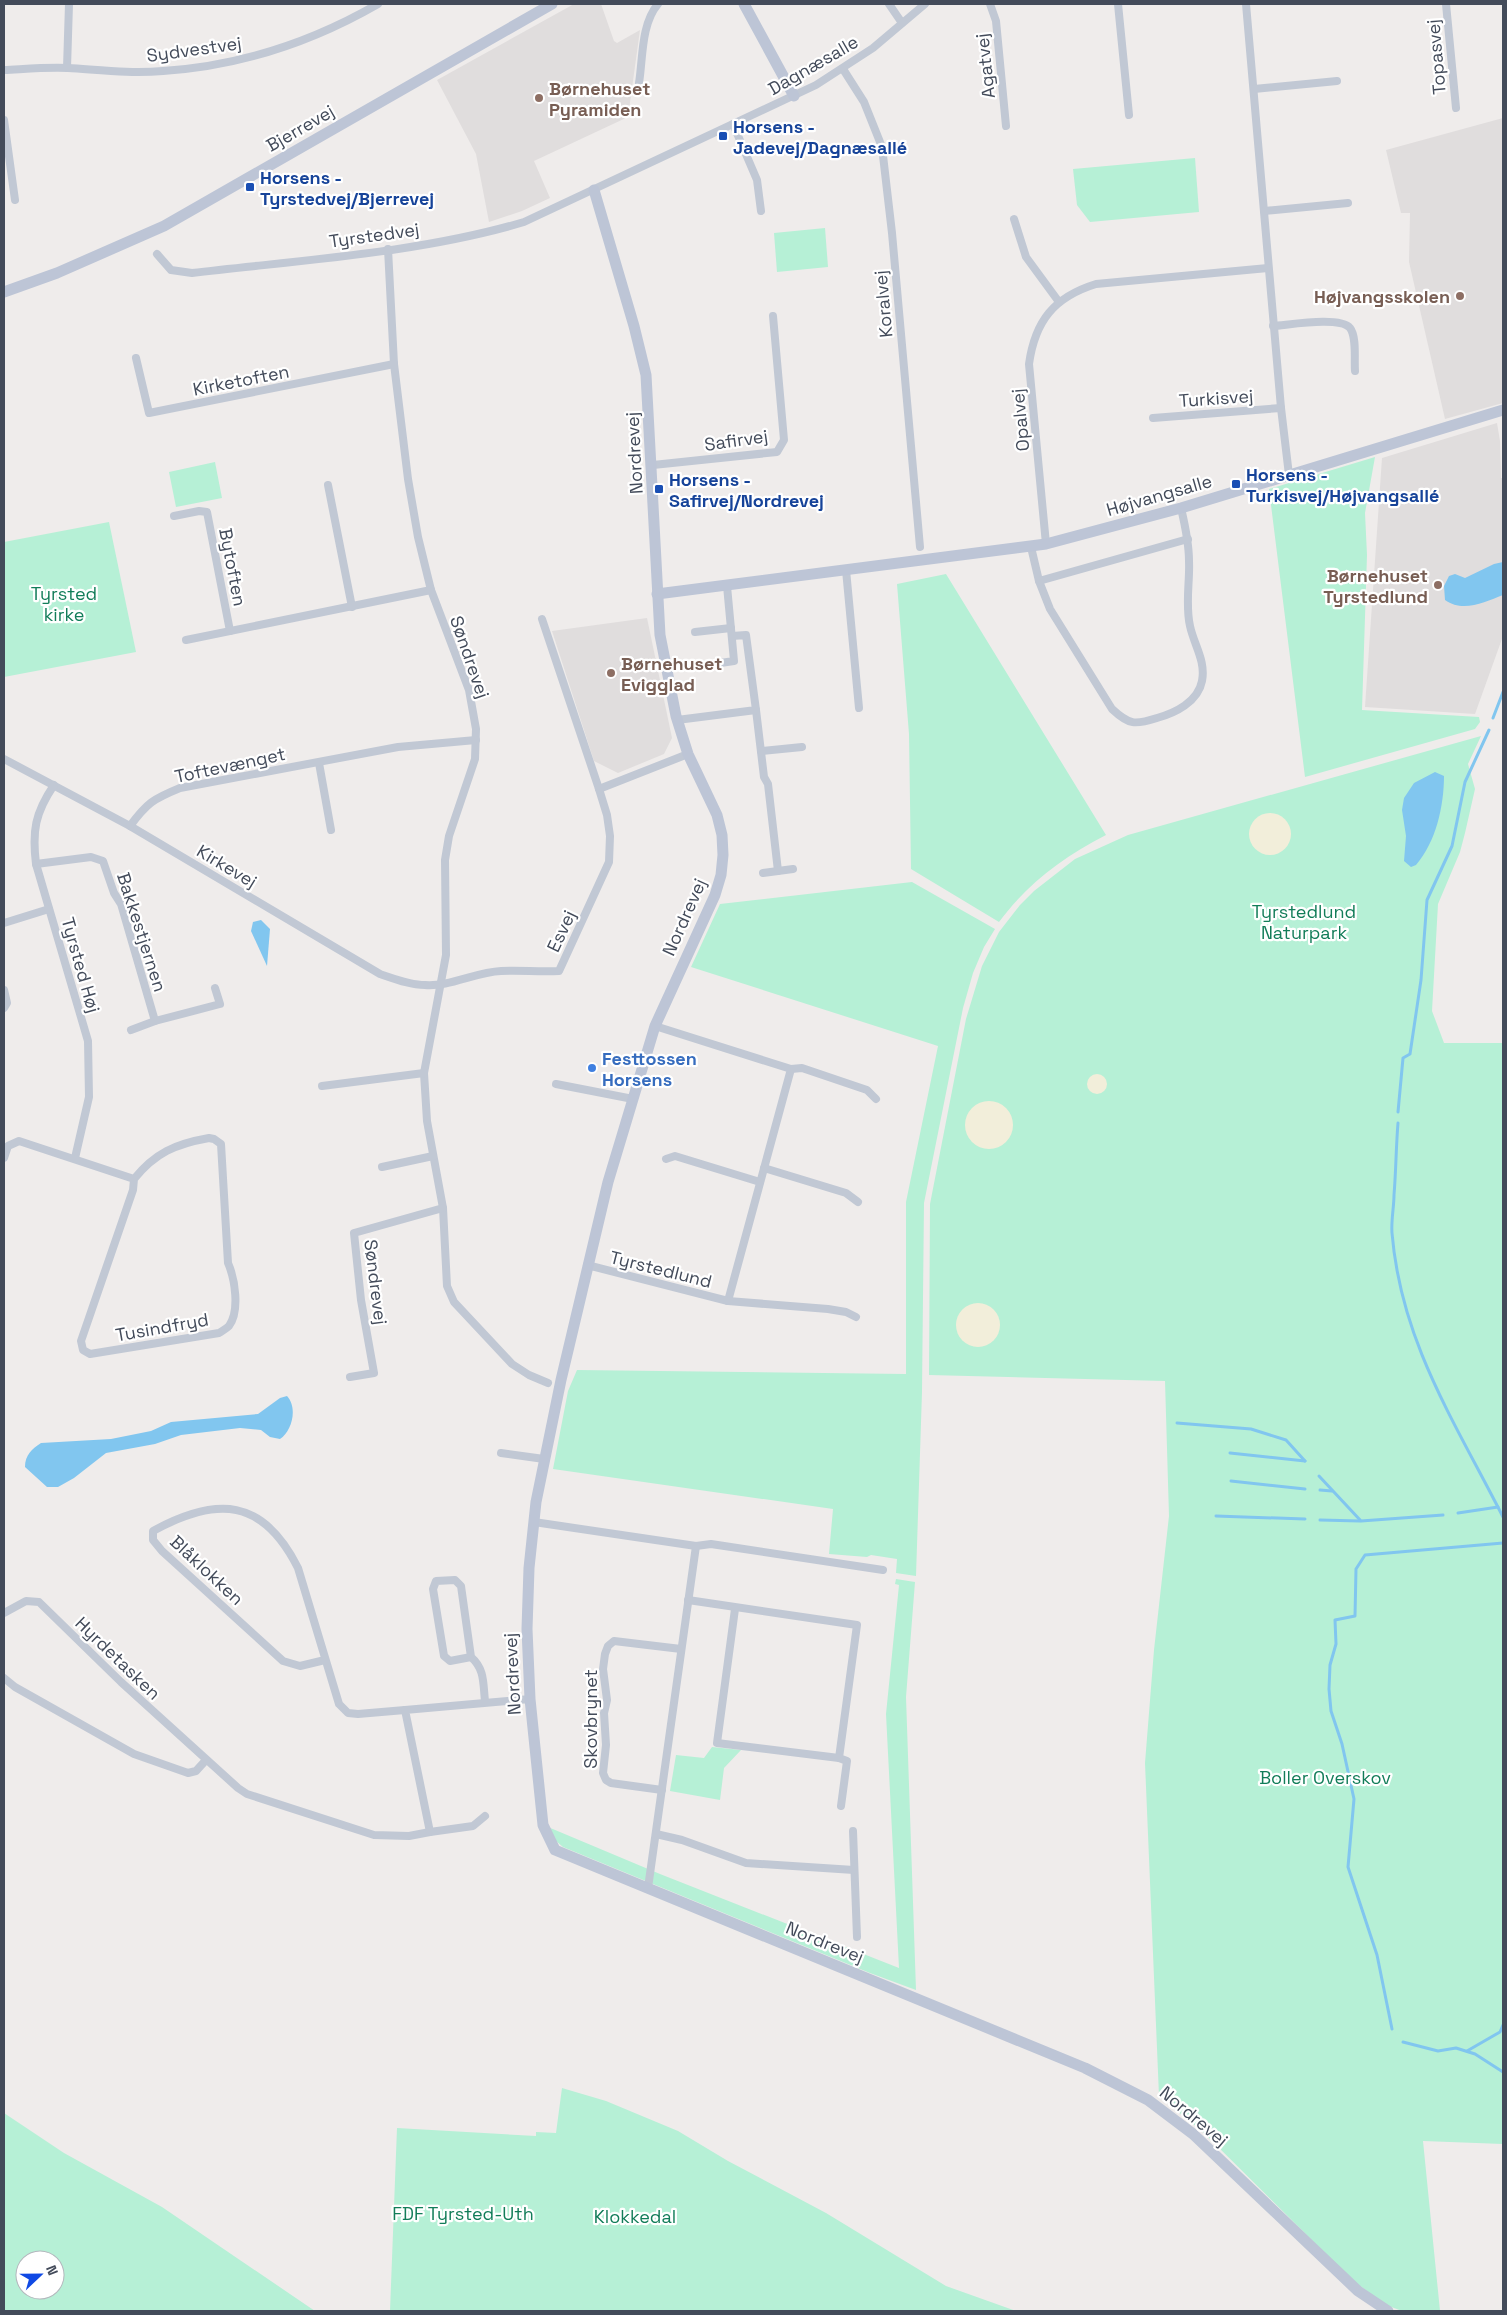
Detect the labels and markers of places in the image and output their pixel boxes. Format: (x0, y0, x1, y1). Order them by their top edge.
place label: Børnehuset Pyramiden (549, 77, 650, 121)
marker: Børnehuset Pyramiden (533, 92, 545, 104)
place label: Horsens - Jadevej/Dagnæsallé (733, 115, 907, 159)
marker: Horsens - Jadevej/Dagnæsallé (717, 130, 729, 142)
place label: Horsens - Tyrstedvej/Bjerrevej (260, 166, 434, 210)
marker: Horsens - Tyrstedvej/Bjerrevej (244, 181, 256, 193)
place label: Højvangsskolen (1314, 285, 1450, 308)
marker: Højvangsskolen (1454, 290, 1466, 302)
place label: Horsens - Turkisvej/Højvangsallé (1246, 463, 1439, 507)
place label: Horsens - Safirvej/Nordrevej (669, 468, 824, 512)
marker: Horsens - Turkisvej/Højvangsallé (1230, 478, 1242, 490)
marker: Horsens - Safirvej/Nordrevej (653, 483, 665, 495)
place label: Børnehuset Tyrstedlund (1323, 564, 1428, 608)
marker: Børnehuset Tyrstedlund (1432, 579, 1444, 591)
place label: Børnehuset Evigglad (621, 652, 722, 696)
marker: Børnehuset Evigglad (605, 667, 617, 679)
place label: Festtossen Horsens (602, 1047, 697, 1091)
marker: Festtossen Horsens (586, 1062, 598, 1074)

